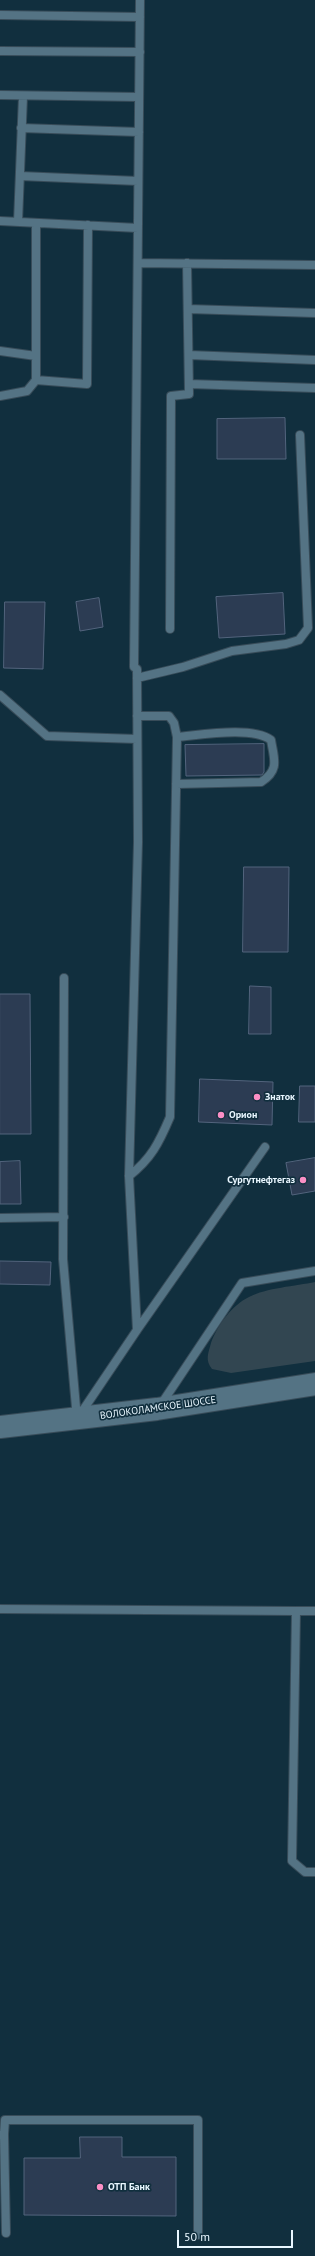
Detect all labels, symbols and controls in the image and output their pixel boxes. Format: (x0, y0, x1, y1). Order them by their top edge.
place label: Знаток (265, 1091, 295, 1103)
marker: Знаток (252, 1092, 262, 1102)
place label: Орион (229, 1109, 257, 1121)
marker: Орион (216, 1110, 226, 1120)
place label: Сургутнефтегаз (227, 1174, 295, 1186)
marker: Сургутнефтегаз (298, 1175, 308, 1185)
street label: ВОЛОКОЛАМСКОЕ ШОССЕ (99, 1394, 217, 1422)
place label: ОТП Банк (108, 2181, 150, 2193)
marker: ОТП Банк (95, 2182, 105, 2192)
scale bar (179, 2222, 295, 2248)
text: 50 m (184, 2229, 210, 2244)

